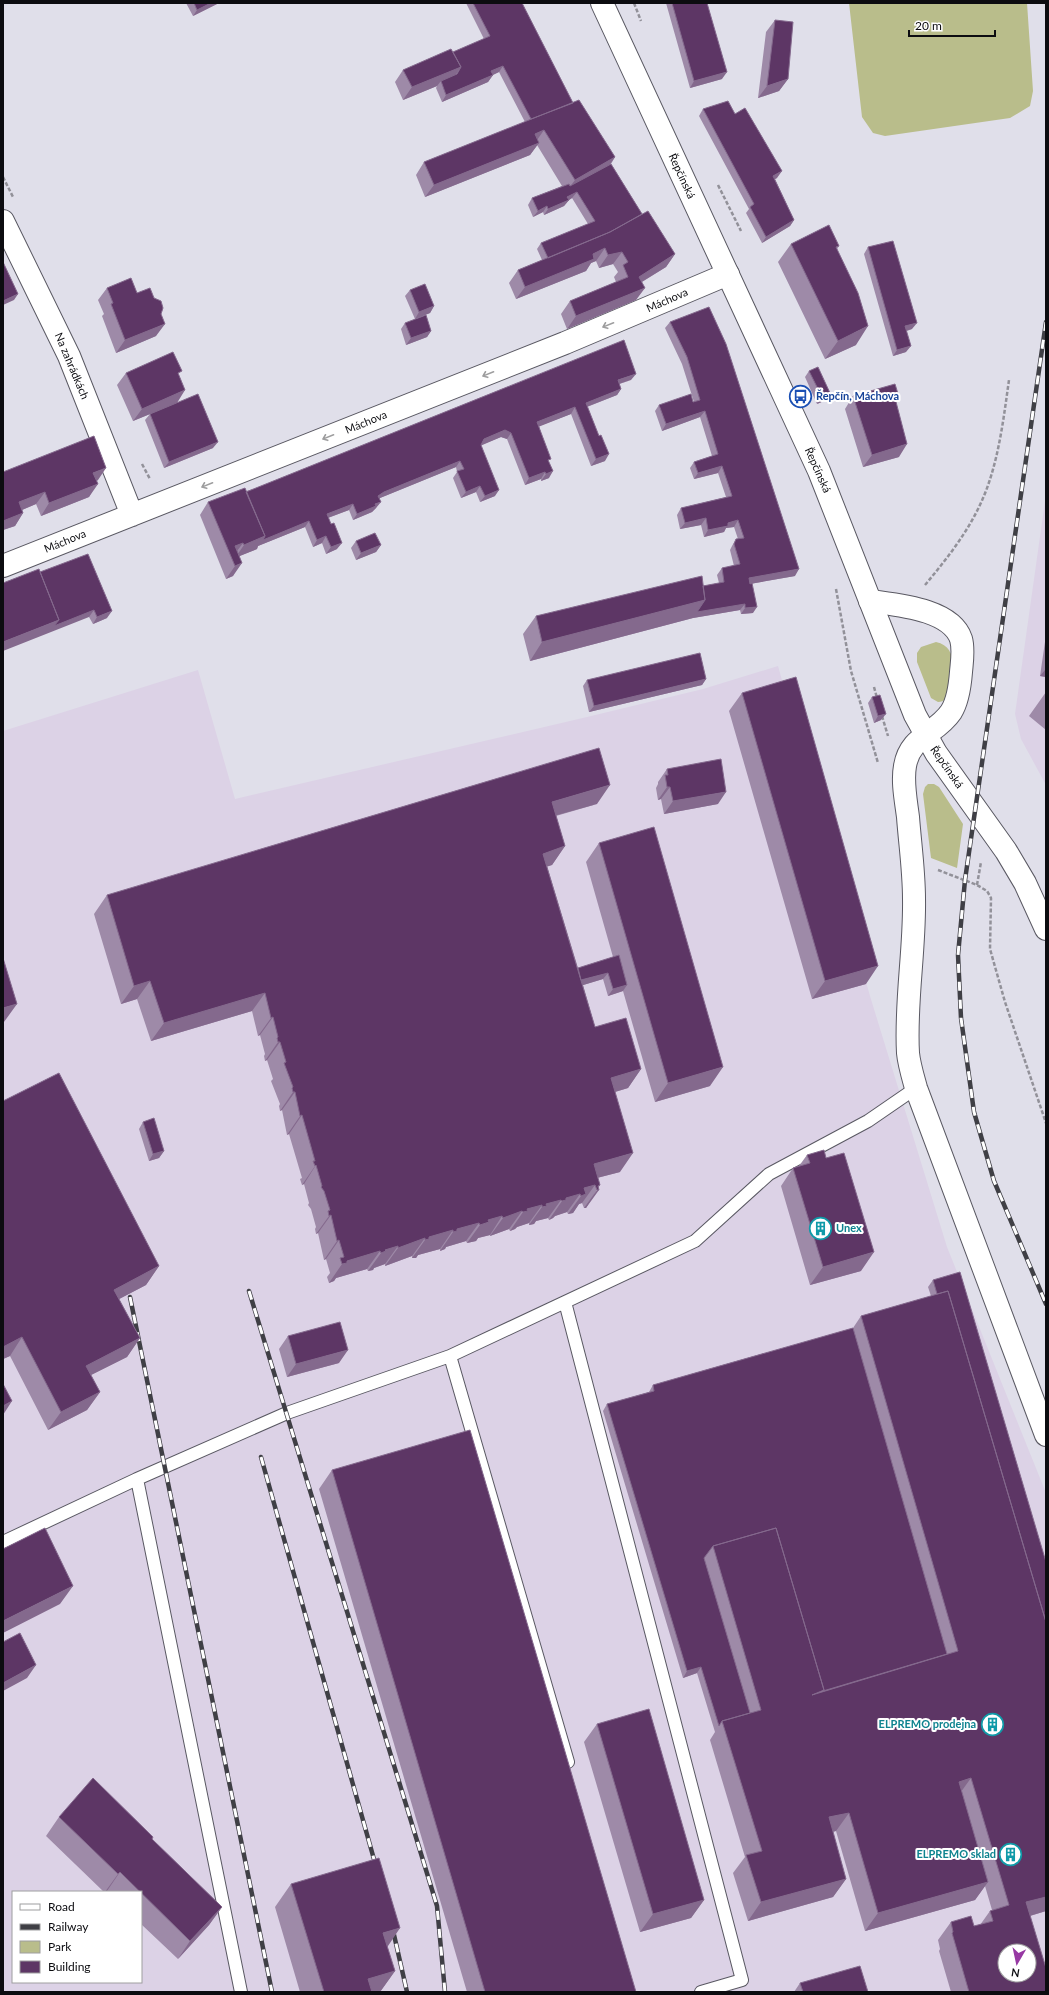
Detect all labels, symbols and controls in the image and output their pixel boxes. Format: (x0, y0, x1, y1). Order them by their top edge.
scale bar (909, 12, 995, 38)
text: 20 m (915, 18, 942, 33)
street label: Řepčínská (666, 151, 699, 200)
street label: Máchova (644, 285, 690, 314)
one-way arrow (603, 322, 615, 329)
street label: Na zahrádkách (53, 331, 92, 401)
one-way arrow (482, 370, 494, 378)
bus stop icon: Řepčín, Máchova (787, 383, 813, 409)
place label: Řepčín, Máchova (816, 389, 899, 402)
street label: Máchova (343, 407, 389, 436)
one-way arrow (322, 433, 334, 441)
street label: Řepčínská (803, 445, 834, 495)
one-way arrow (201, 481, 213, 489)
street label: Máchova (42, 526, 88, 555)
street label: Řepčínská (928, 743, 967, 790)
building icon: Unex (808, 1215, 834, 1241)
place label: Unex (836, 1221, 862, 1234)
building icon: ELPREMO prodejna (979, 1711, 1005, 1737)
place label: ELPREMO prodejna (879, 1717, 976, 1730)
building icon: ELPREMO sklad (998, 1841, 1024, 1867)
place label: ELPREMO sklad (917, 1847, 996, 1860)
legend (12, 1891, 142, 1983)
text: Road (48, 1899, 75, 1914)
text: Railway (48, 1919, 89, 1934)
text: Park (48, 1939, 72, 1954)
north arrow (997, 1943, 1037, 1983)
text: Building (48, 1959, 91, 1974)
text: N (1010, 1966, 1021, 1980)

